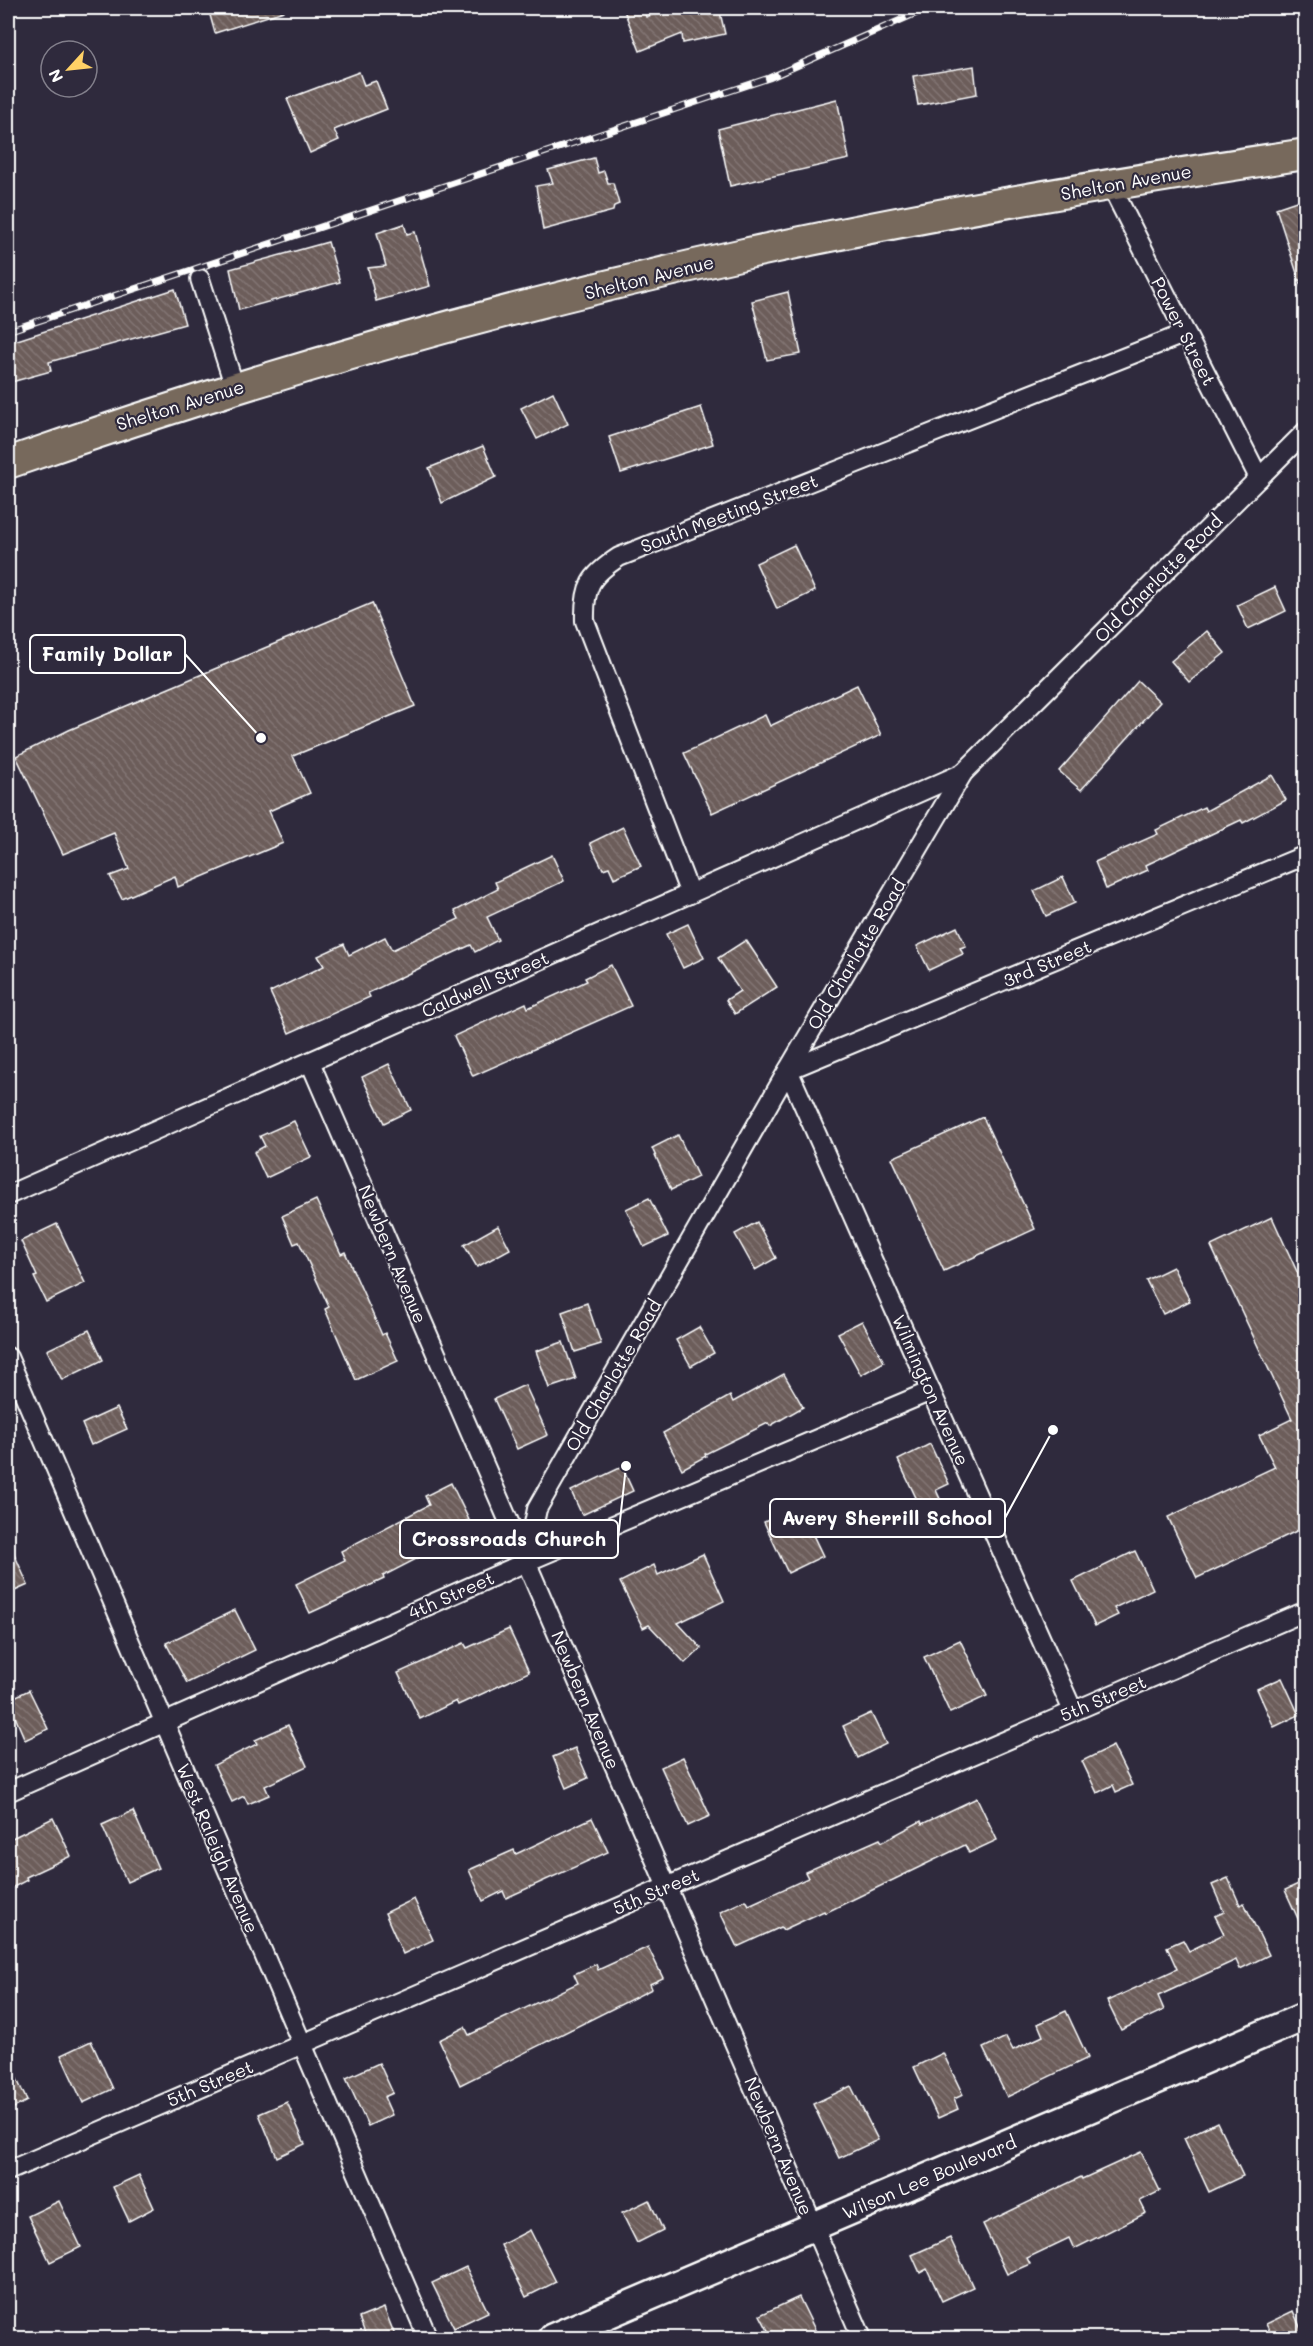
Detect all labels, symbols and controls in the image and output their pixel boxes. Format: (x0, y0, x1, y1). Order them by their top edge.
north arrow (39, 39, 99, 99)
text: N (43, 66, 67, 86)
street label: Shelton Avenue (1059, 159, 1193, 205)
street label: Shelton Avenue (582, 249, 716, 305)
street label: Power Street (1146, 273, 1222, 389)
street label: Shelton Avenue (113, 374, 247, 436)
street label: South Meeting Street (637, 468, 821, 558)
street label: Old Charlotte Road (1089, 509, 1227, 647)
callout: Family Dollar (30, 635, 185, 673)
text: Family Dollar (41, 640, 173, 666)
street label: Old Charlotte Road (801, 874, 911, 1034)
street label: 3rd Street (999, 934, 1095, 992)
street label: Caldwell Street (417, 945, 553, 1023)
street label: Newbern Avenue (353, 1181, 433, 1327)
street label: Old Charlotte Road (560, 1295, 666, 1455)
street label: Wilmington Avenue (887, 1311, 975, 1469)
callout: Avery Sherrill School (770, 1499, 1005, 1537)
text: Avery Sherrill School (782, 1504, 992, 1530)
callout: Crossroads Church (400, 1520, 618, 1558)
text: Crossroads Church (412, 1525, 606, 1551)
street label: 4th Street (404, 1565, 498, 1625)
street label: Newbern Avenue (546, 1627, 626, 1773)
street label: 5th Street (1056, 1669, 1150, 1727)
street label: West Raleigh Avenue (171, 1760, 265, 1936)
street label: 5th Street (609, 1862, 703, 1920)
street label: 5th Street (163, 2054, 257, 2112)
street label: Newbern Avenue (739, 2073, 819, 2219)
street label: Wilson Lee Boulevard (838, 2129, 1020, 2225)

